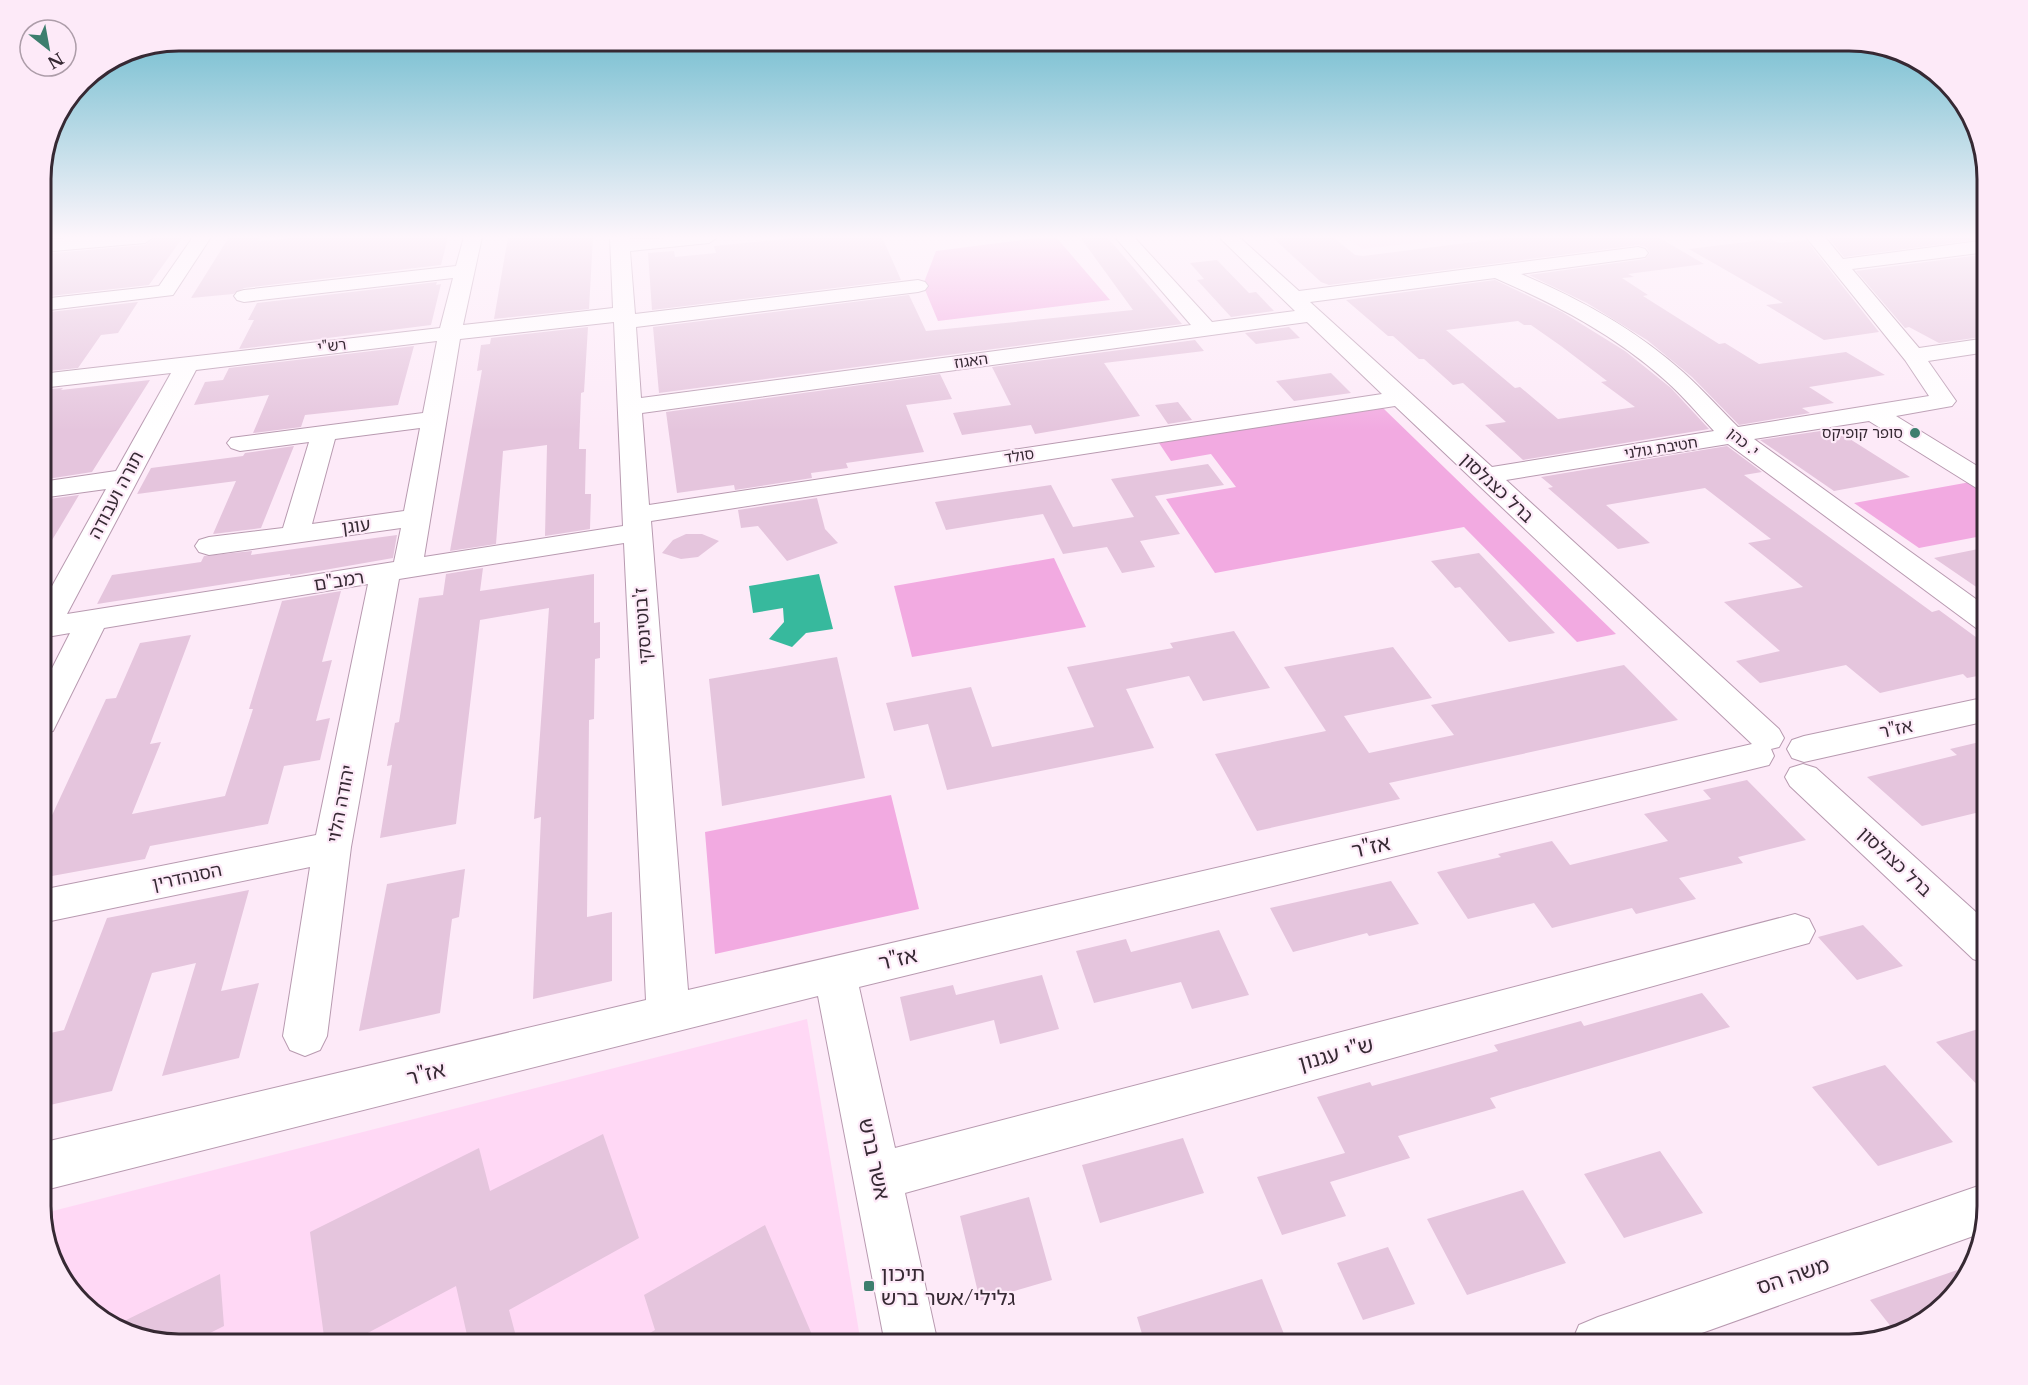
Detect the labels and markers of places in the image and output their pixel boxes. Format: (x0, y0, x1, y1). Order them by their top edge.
place label: סופר קופיקס (1822, 423, 1903, 442)
marker: סופר קופיקס (1908, 426, 1922, 440)
place label: תיכון גלילי/אשר ברש (881, 1261, 1015, 1311)
marker: תיכון גלילי/אשר ברש (862, 1279, 876, 1293)

